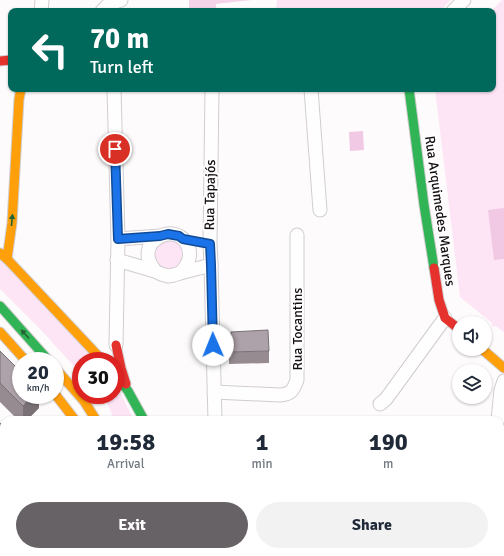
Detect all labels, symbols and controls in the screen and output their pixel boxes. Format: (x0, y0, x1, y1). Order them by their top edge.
text: 70 m (90, 22, 149, 56)
icon: left (24, 24, 76, 76)
text: Turn left (90, 56, 153, 78)
pin (98, 132, 132, 166)
street label: Rua Arquimedes Marques (421, 135, 459, 287)
icon: arrive (104, 138, 126, 160)
street label: Rua Tapajós (201, 159, 219, 231)
one-way arrow (8, 214, 15, 226)
street label: Rua Tocantins (289, 288, 306, 370)
map controls (452, 316, 492, 404)
button: sound (452, 316, 492, 356)
position arrow (192, 324, 234, 366)
one-way arrow (20, 328, 29, 339)
speed limit sign: 30 (72, 352, 124, 404)
text: 20 (27, 360, 49, 385)
button: layers (452, 364, 492, 404)
text: km/h (27, 382, 49, 394)
text: 19:58 (96, 427, 155, 457)
text: 1 (256, 427, 268, 457)
text: 190 (369, 427, 408, 457)
text: Arrival (107, 456, 144, 472)
text: min (252, 456, 273, 472)
text: m (383, 456, 393, 472)
button: Exit (16, 502, 248, 548)
button: Share (256, 502, 488, 548)

